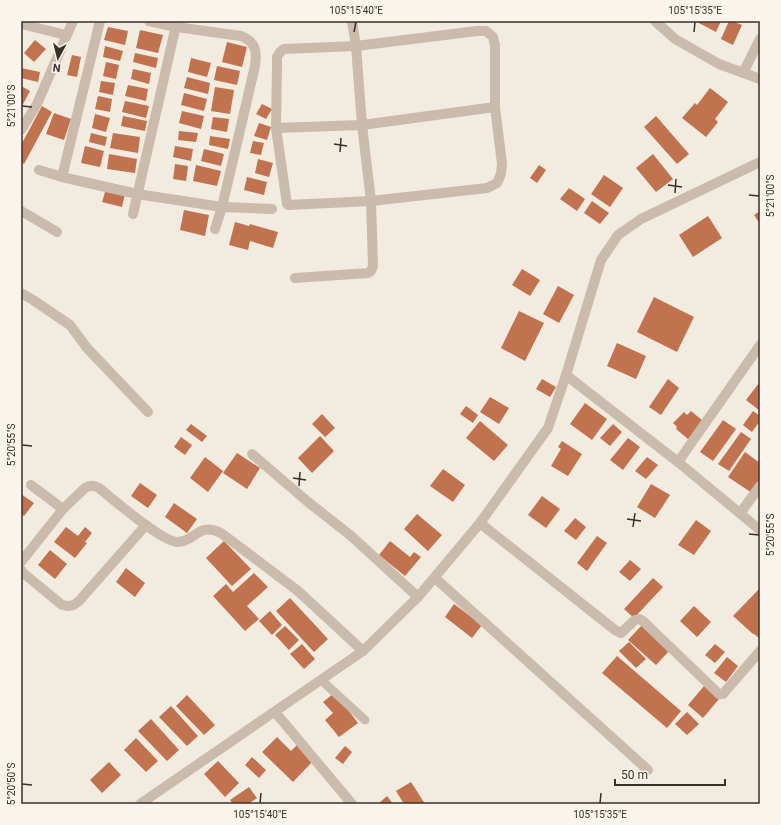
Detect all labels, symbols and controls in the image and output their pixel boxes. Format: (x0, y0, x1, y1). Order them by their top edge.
text: 105°15'40"E (329, 5, 383, 16)
text: 105°15'35"E (668, 5, 722, 16)
north arrow (38, 38, 78, 78)
text: N (52, 60, 61, 74)
text: 5°21'00"S (6, 85, 17, 127)
text: 5°21'00"S (765, 175, 776, 217)
text: 5°20'55"S (6, 424, 17, 466)
text: 5°20'55"S (765, 514, 776, 556)
scale bar (615, 761, 725, 787)
text: 5°20'50"S (6, 763, 17, 805)
text: 50 m (621, 768, 648, 782)
text: 105°15'40"E (233, 809, 287, 820)
text: 105°15'35"E (573, 809, 627, 820)

